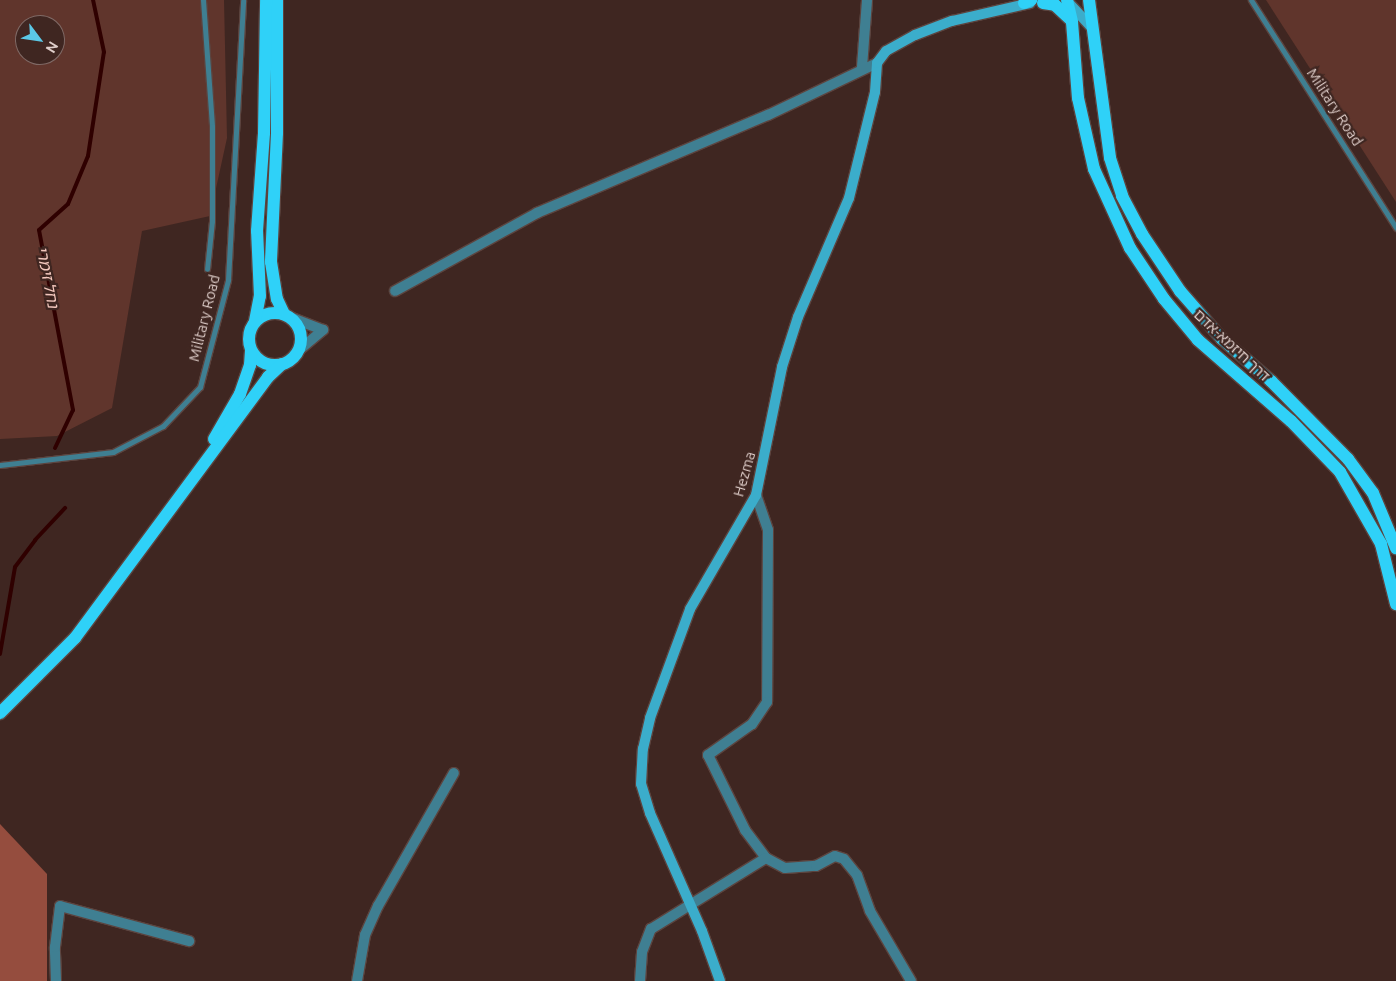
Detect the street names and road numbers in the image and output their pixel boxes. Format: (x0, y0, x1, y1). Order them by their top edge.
street label: Military Road (1303, 65, 1367, 149)
street label: Military Road (184, 273, 224, 363)
street label: דרך חיזמא-אדם (1190, 305, 1274, 385)
street label: Hezma (729, 449, 759, 499)

